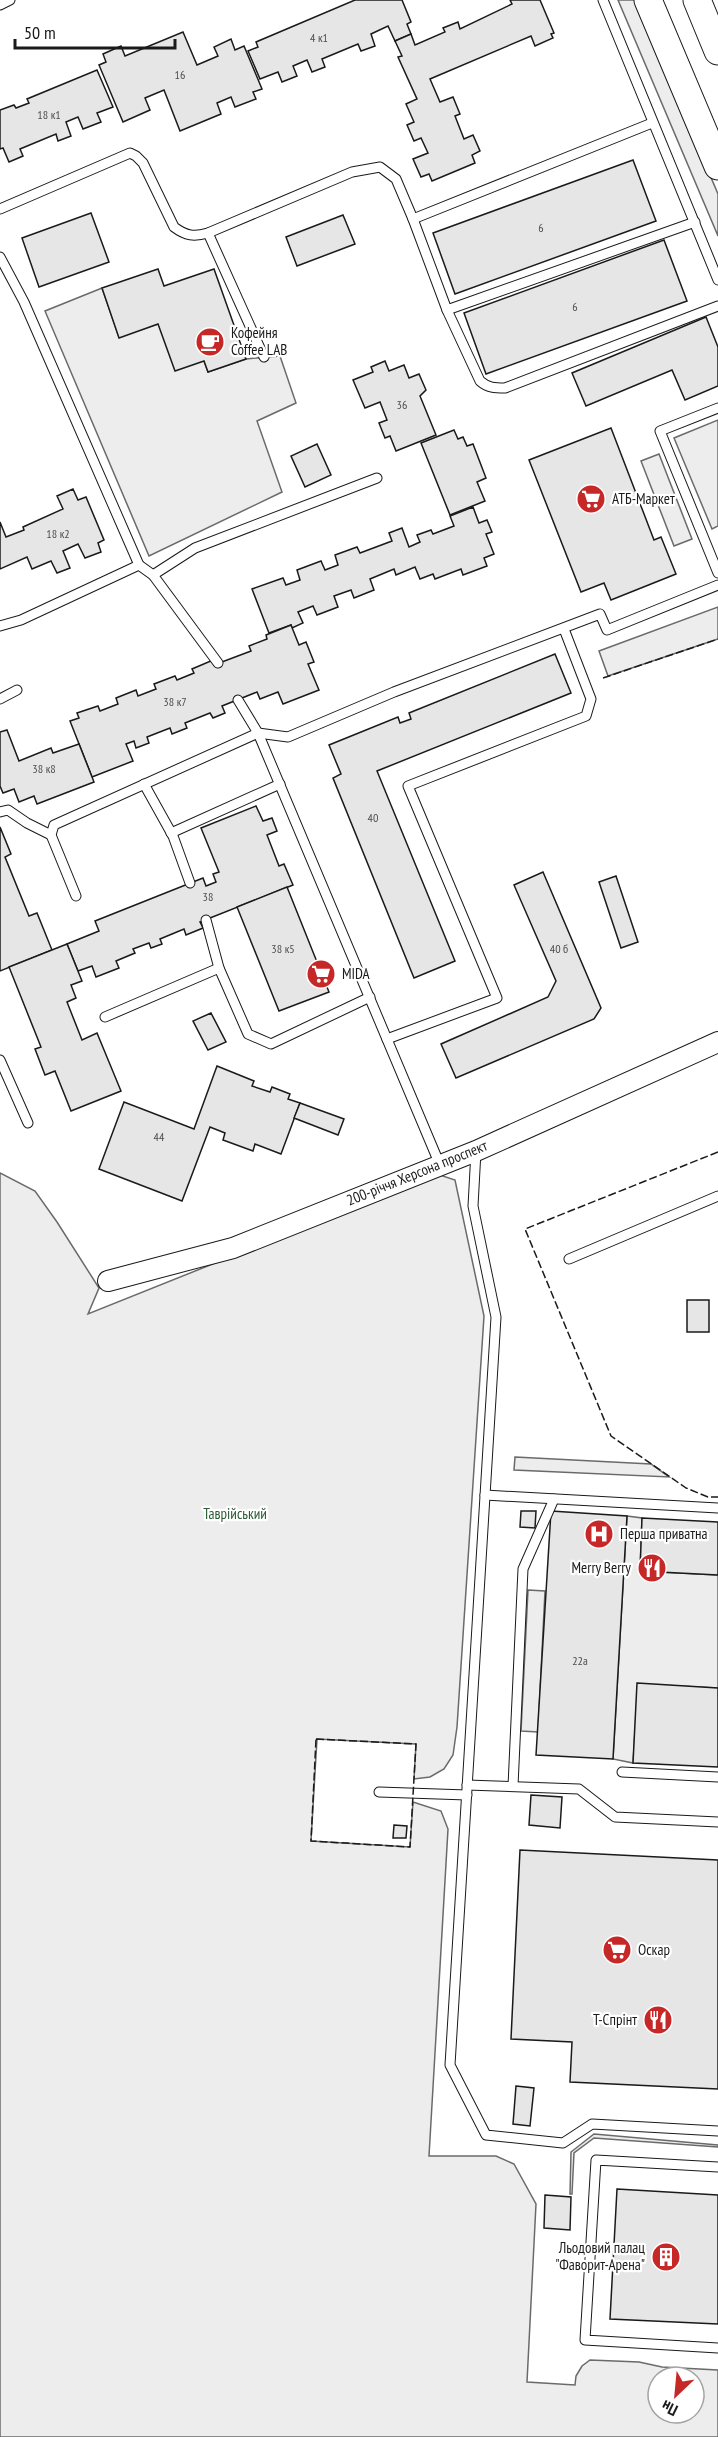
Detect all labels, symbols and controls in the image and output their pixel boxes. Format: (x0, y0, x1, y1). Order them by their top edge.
scale bar (15, 12, 176, 50)
text: 50 m (24, 21, 56, 44)
house number: 4 к1 (310, 30, 328, 45)
house number: 16 (175, 67, 185, 82)
house number: 18 к1 (37, 107, 61, 122)
house number: 6 (538, 220, 544, 235)
house number: 6 (572, 299, 578, 314)
place label: Кофейня Coffee LAB (231, 323, 287, 359)
cafe icon: Кофейня Coffee LAB (194, 326, 226, 358)
house number: 36 (397, 397, 407, 412)
supermarket icon: АТБ-Маркет (575, 483, 607, 515)
place label: АТБ-Маркет (612, 489, 675, 508)
house number: 18 к2 (46, 526, 70, 541)
house number: 38 к7 (163, 694, 187, 709)
house number: 38 к8 (32, 761, 56, 776)
house number: 40 (368, 810, 378, 825)
house number: 38 (203, 889, 213, 904)
house number: 38 к5 (271, 941, 295, 956)
house number: 40 б (550, 941, 568, 956)
supermarket icon: MIDA (305, 958, 337, 990)
place label: MIDA (342, 964, 371, 983)
house number: 44 (154, 1129, 165, 1144)
street label: 200-річчя Херсона проспект (344, 1136, 490, 1209)
park label: Таврійський (203, 1504, 267, 1523)
hospital icon: Перша приватна (583, 1518, 615, 1550)
place label: Перша приватна (620, 1524, 708, 1543)
restaurant icon: Merry Berry (636, 1552, 668, 1584)
place label: Merry Berry (572, 1558, 631, 1577)
house number: 22а (572, 1653, 588, 1668)
supermarket icon: Оскар (601, 1934, 633, 1966)
place label: Оскар (638, 1940, 670, 1959)
restaurant icon: Т-Спрінт (642, 2004, 674, 2036)
place label: Т-Спрінт (593, 2010, 637, 2029)
place label: Льодовий палац "Фаворит-Арена" (555, 2238, 645, 2274)
building icon: Льодовий палац "Фаворит-Арена" (650, 2241, 682, 2273)
north arrow (646, 2365, 706, 2425)
text: Пн (658, 2396, 681, 2421)

